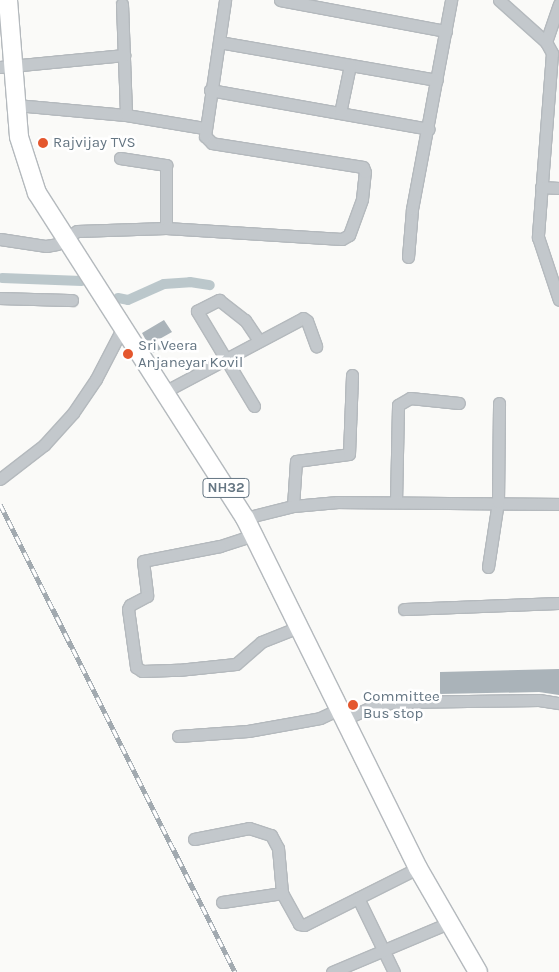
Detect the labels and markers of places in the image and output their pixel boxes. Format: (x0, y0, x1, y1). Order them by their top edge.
place label: Rajvijay TVS (53, 134, 136, 152)
marker: Rajvijay TVS (37, 137, 49, 149)
place label: Sri Veera Anjaneyar Kovil (138, 336, 243, 371)
marker: Sri Veera Anjaneyar Kovil (122, 348, 134, 360)
place label: Committee Bus stop (363, 687, 440, 722)
marker: Committee Bus stop (347, 699, 359, 711)

